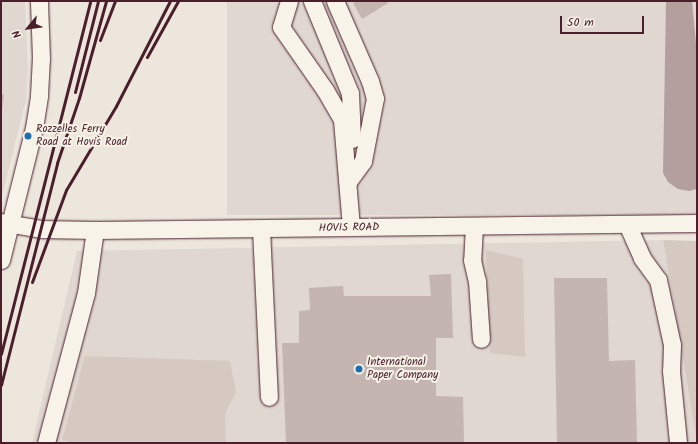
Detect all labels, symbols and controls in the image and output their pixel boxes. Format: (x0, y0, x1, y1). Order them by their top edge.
north arrow (8, 8, 48, 48)
scale bar (562, 8, 646, 34)
text: 50 m (567, 13, 594, 32)
text: N (8, 26, 27, 41)
place label: Rozzelles Ferry Road at Hovis Road (36, 123, 127, 149)
marker: Rozzelles Ferry Road at Hovis Road (23, 131, 33, 141)
street label: HOVIS ROAD (319, 221, 379, 235)
place label: International Paper Company (367, 356, 438, 382)
marker: International Paper Company (354, 364, 364, 374)

